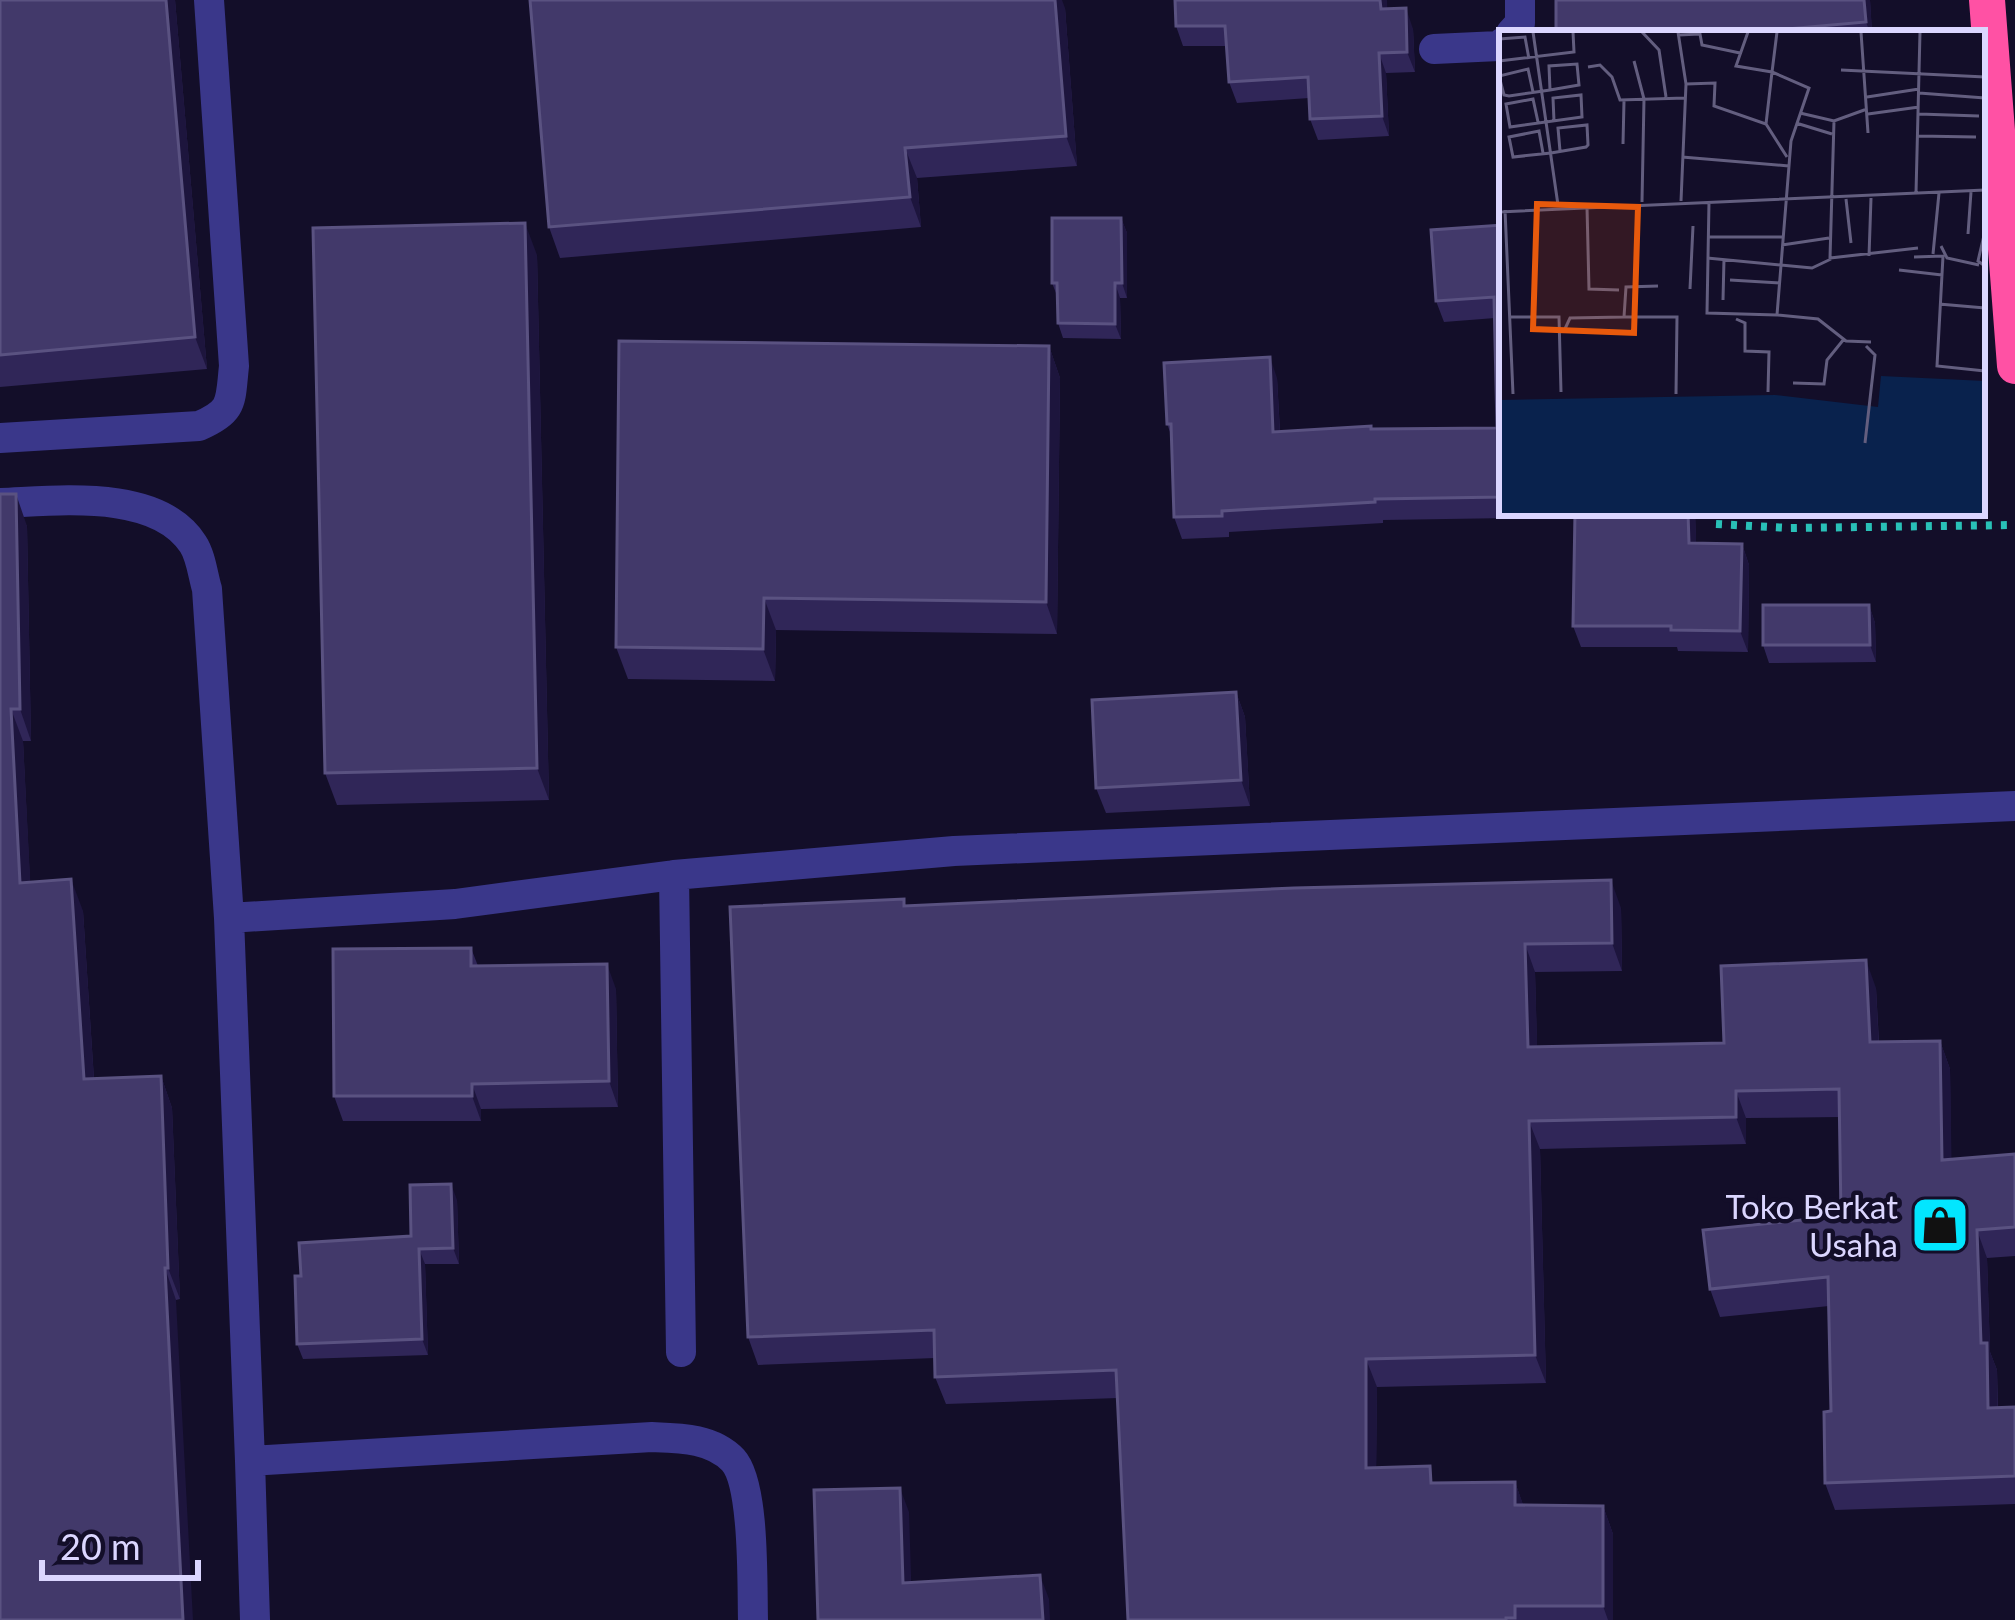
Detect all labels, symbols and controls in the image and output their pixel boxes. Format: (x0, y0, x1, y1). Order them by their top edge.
inset map (1499, 30, 1985, 516)
place label: Toko Berkat Usaha (1726, 1186, 1898, 1264)
shop icon: Toko Berkat Usaha (1909, 1194, 1971, 1256)
scale bar (42, 1506, 198, 1580)
text: 20 m (60, 1524, 141, 1568)

